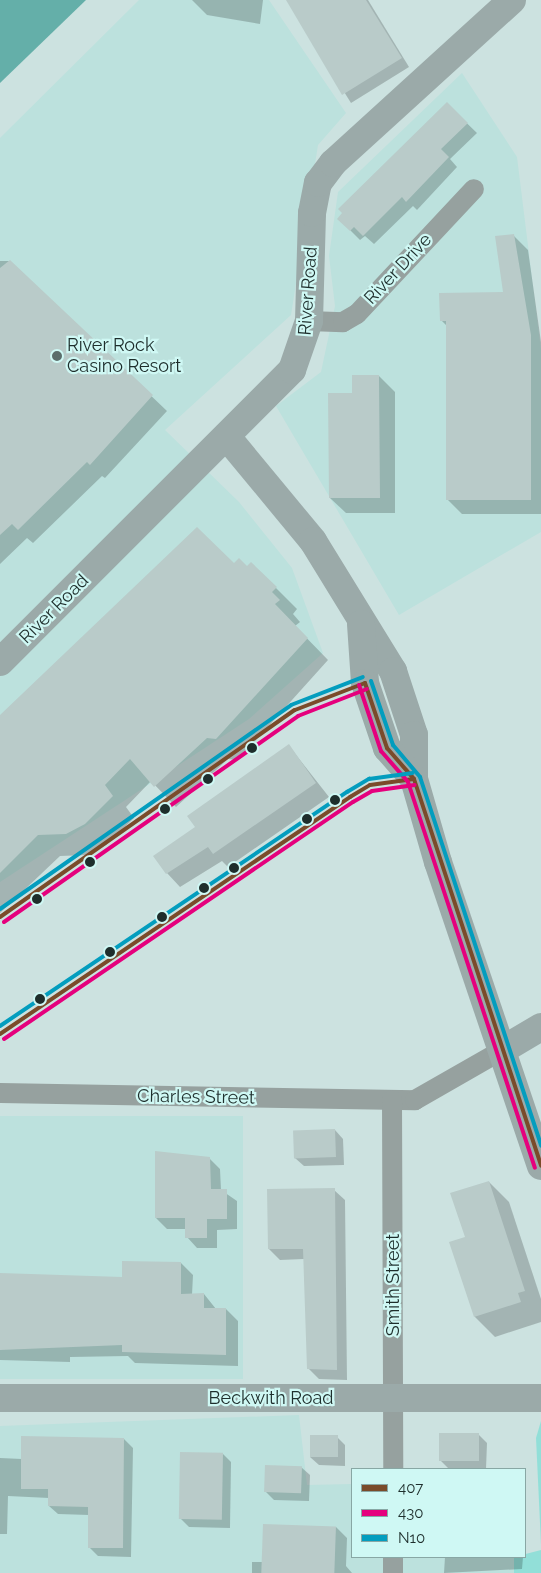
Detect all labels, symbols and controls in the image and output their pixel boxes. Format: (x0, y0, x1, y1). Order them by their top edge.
street label: River Drive (360, 229, 436, 309)
street label: River Road (294, 246, 322, 336)
place label: River Rock Casino Resort (67, 335, 181, 378)
marker: River Rock Casino Resort (51, 350, 63, 362)
street label: River Road (15, 570, 93, 648)
unlabelled marker (247, 743, 257, 753)
unlabelled marker (203, 774, 213, 784)
unlabelled marker (330, 795, 340, 805)
unlabelled marker (160, 804, 170, 814)
unlabelled marker (302, 814, 312, 824)
unlabelled marker (85, 857, 95, 867)
unlabelled marker (229, 863, 239, 873)
unlabelled marker (199, 883, 209, 893)
unlabelled marker (32, 894, 42, 904)
unlabelled marker (157, 912, 167, 922)
unlabelled marker (105, 947, 115, 957)
unlabelled marker (35, 994, 45, 1004)
street label: Charles Street (137, 1085, 255, 1109)
street label: Smith Street (382, 1234, 404, 1336)
street label: Beckwith Road (209, 1387, 333, 1409)
legend (351, 1468, 526, 1558)
text: 407 (398, 1479, 423, 1497)
text: 430 (398, 1504, 423, 1522)
text: N10 (398, 1529, 425, 1547)

